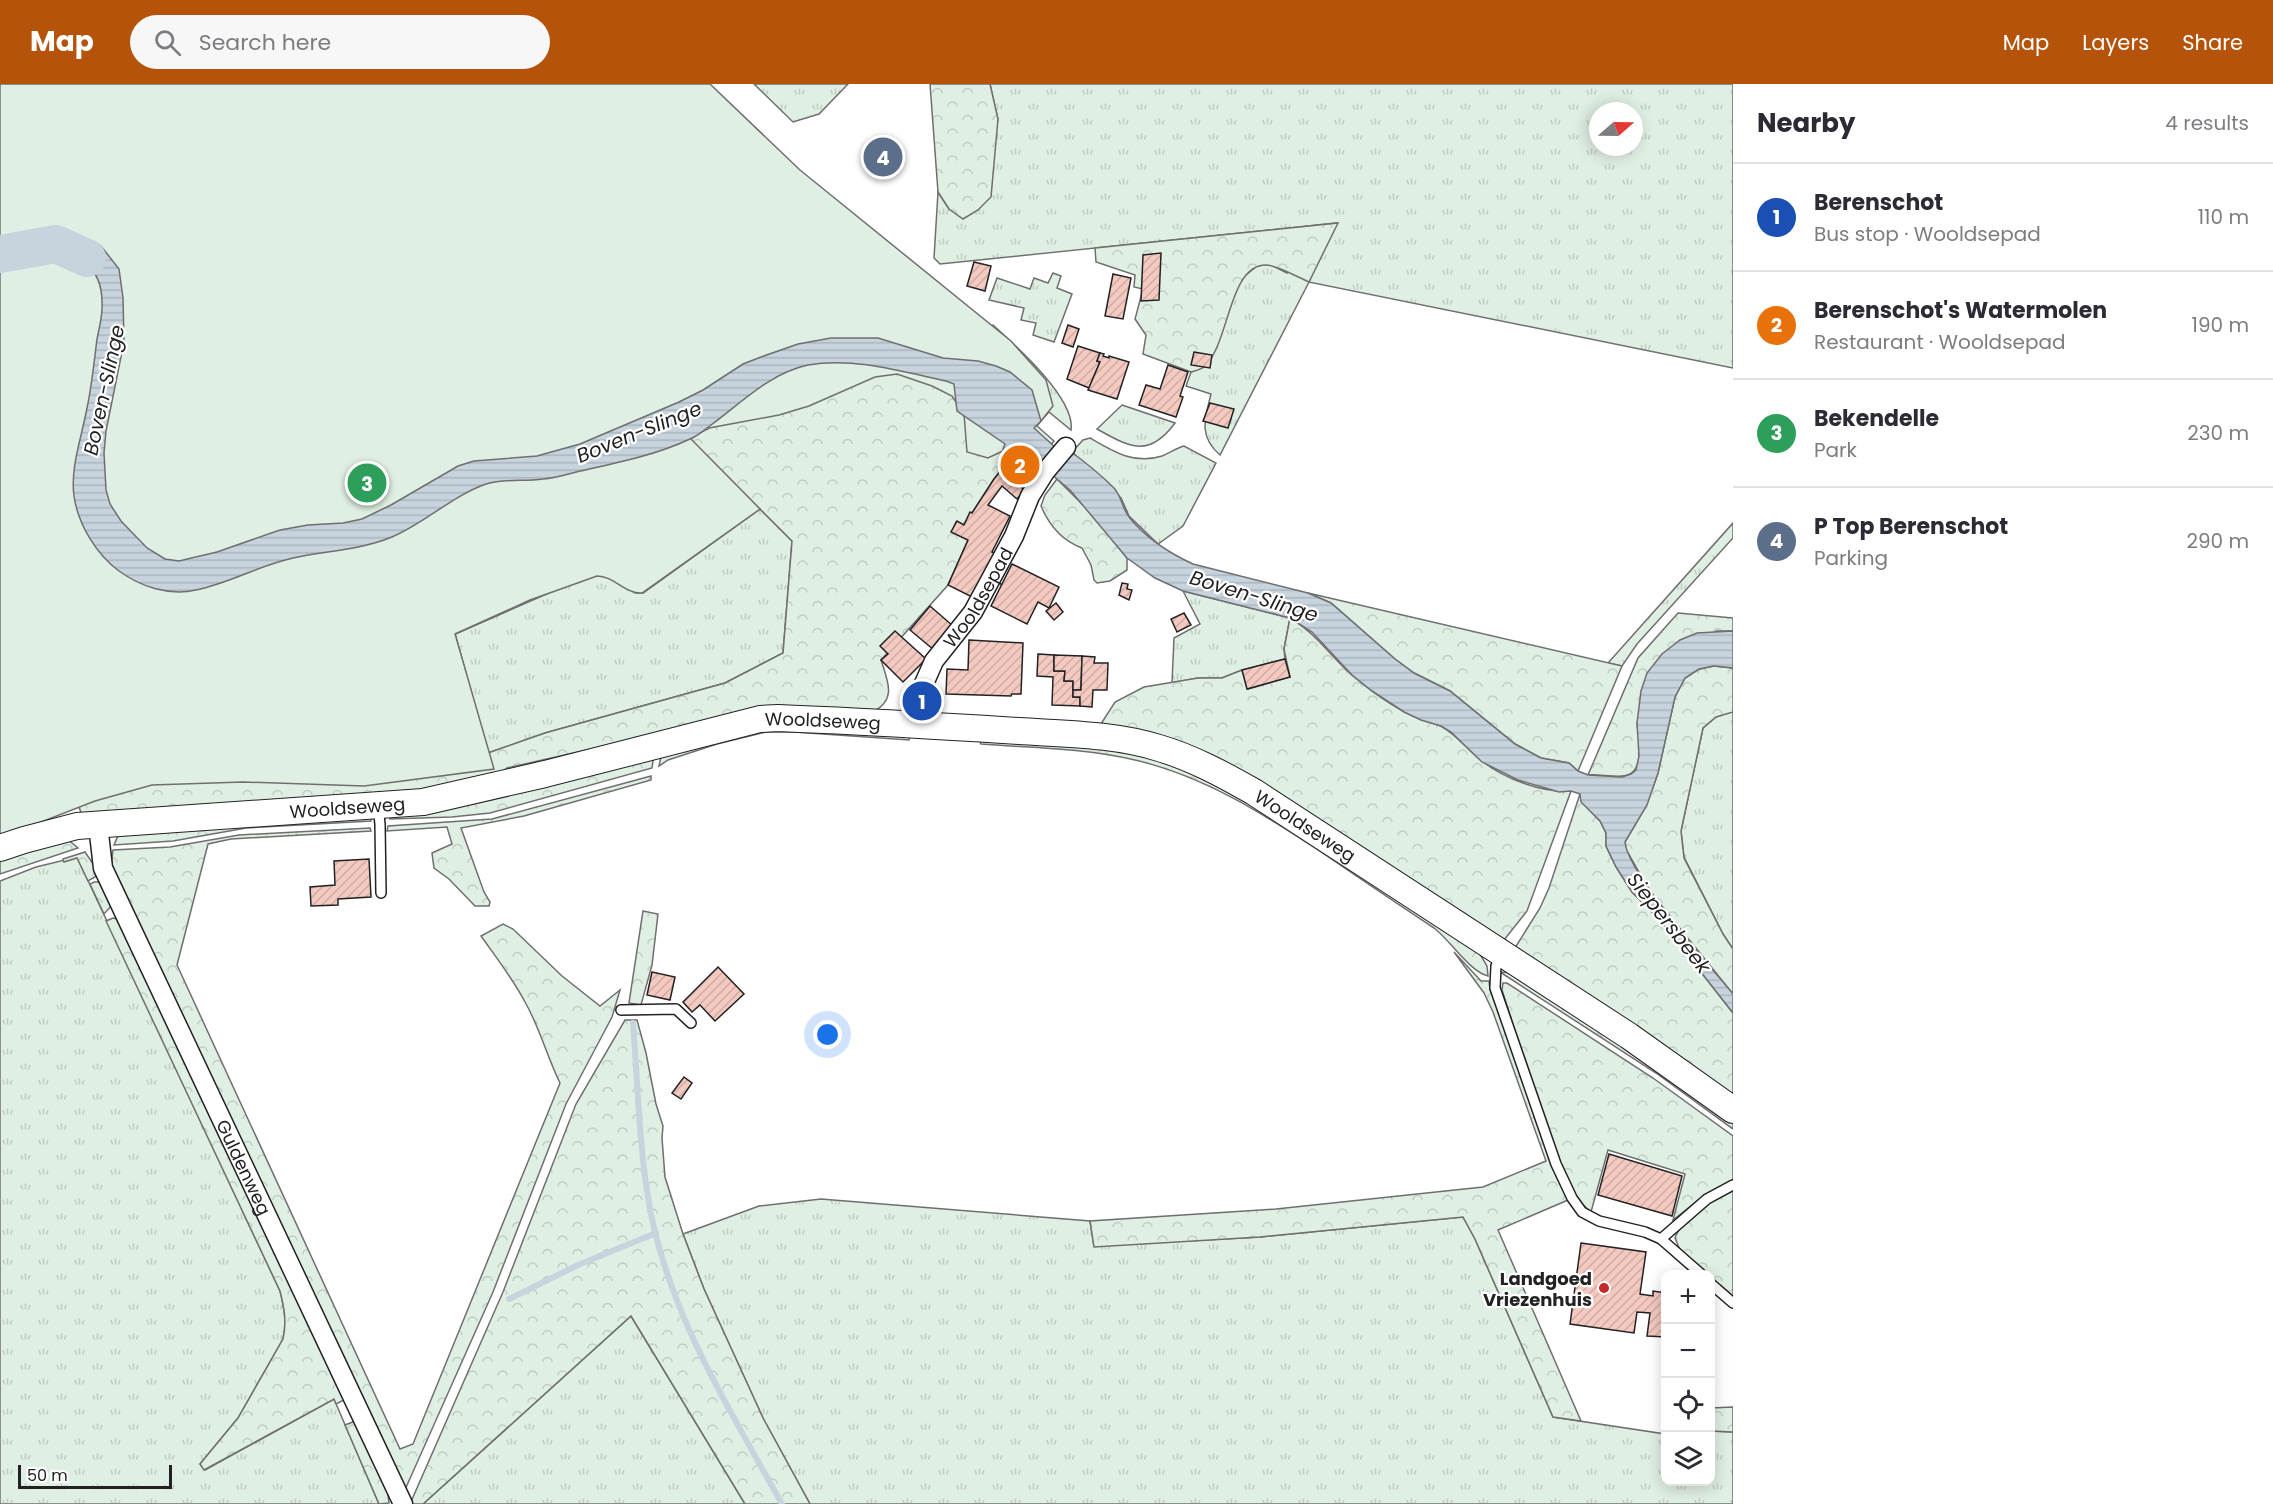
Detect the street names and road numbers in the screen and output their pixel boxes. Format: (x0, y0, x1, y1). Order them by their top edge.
street label: Wooldsepad (937, 542, 1018, 653)
street label: Wooldseweg (764, 705, 881, 735)
street label: Wooldseweg (1250, 783, 1361, 867)
street label: Wooldseweg (289, 791, 406, 824)
street label: Guldenweg (211, 1115, 277, 1219)

